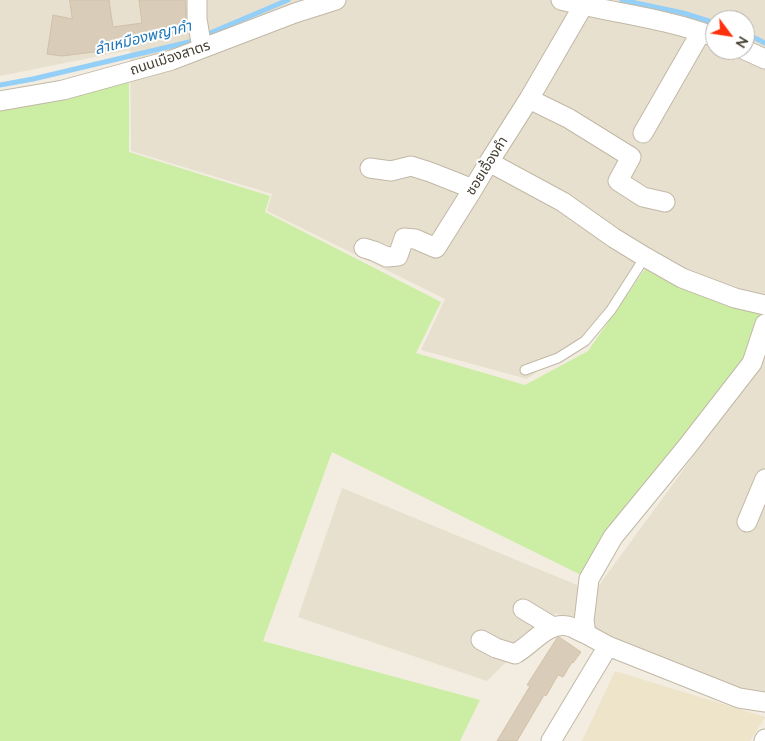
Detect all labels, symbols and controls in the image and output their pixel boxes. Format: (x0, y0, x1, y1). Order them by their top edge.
north arrow (705, 10, 755, 60)
water label: ลำเหมืองพญาคำ (93, 17, 193, 59)
text: N (732, 33, 752, 51)
street label: ถนนเมืองสาตร (128, 37, 212, 79)
street label: ซอยเอื้องคำ (462, 134, 512, 198)

